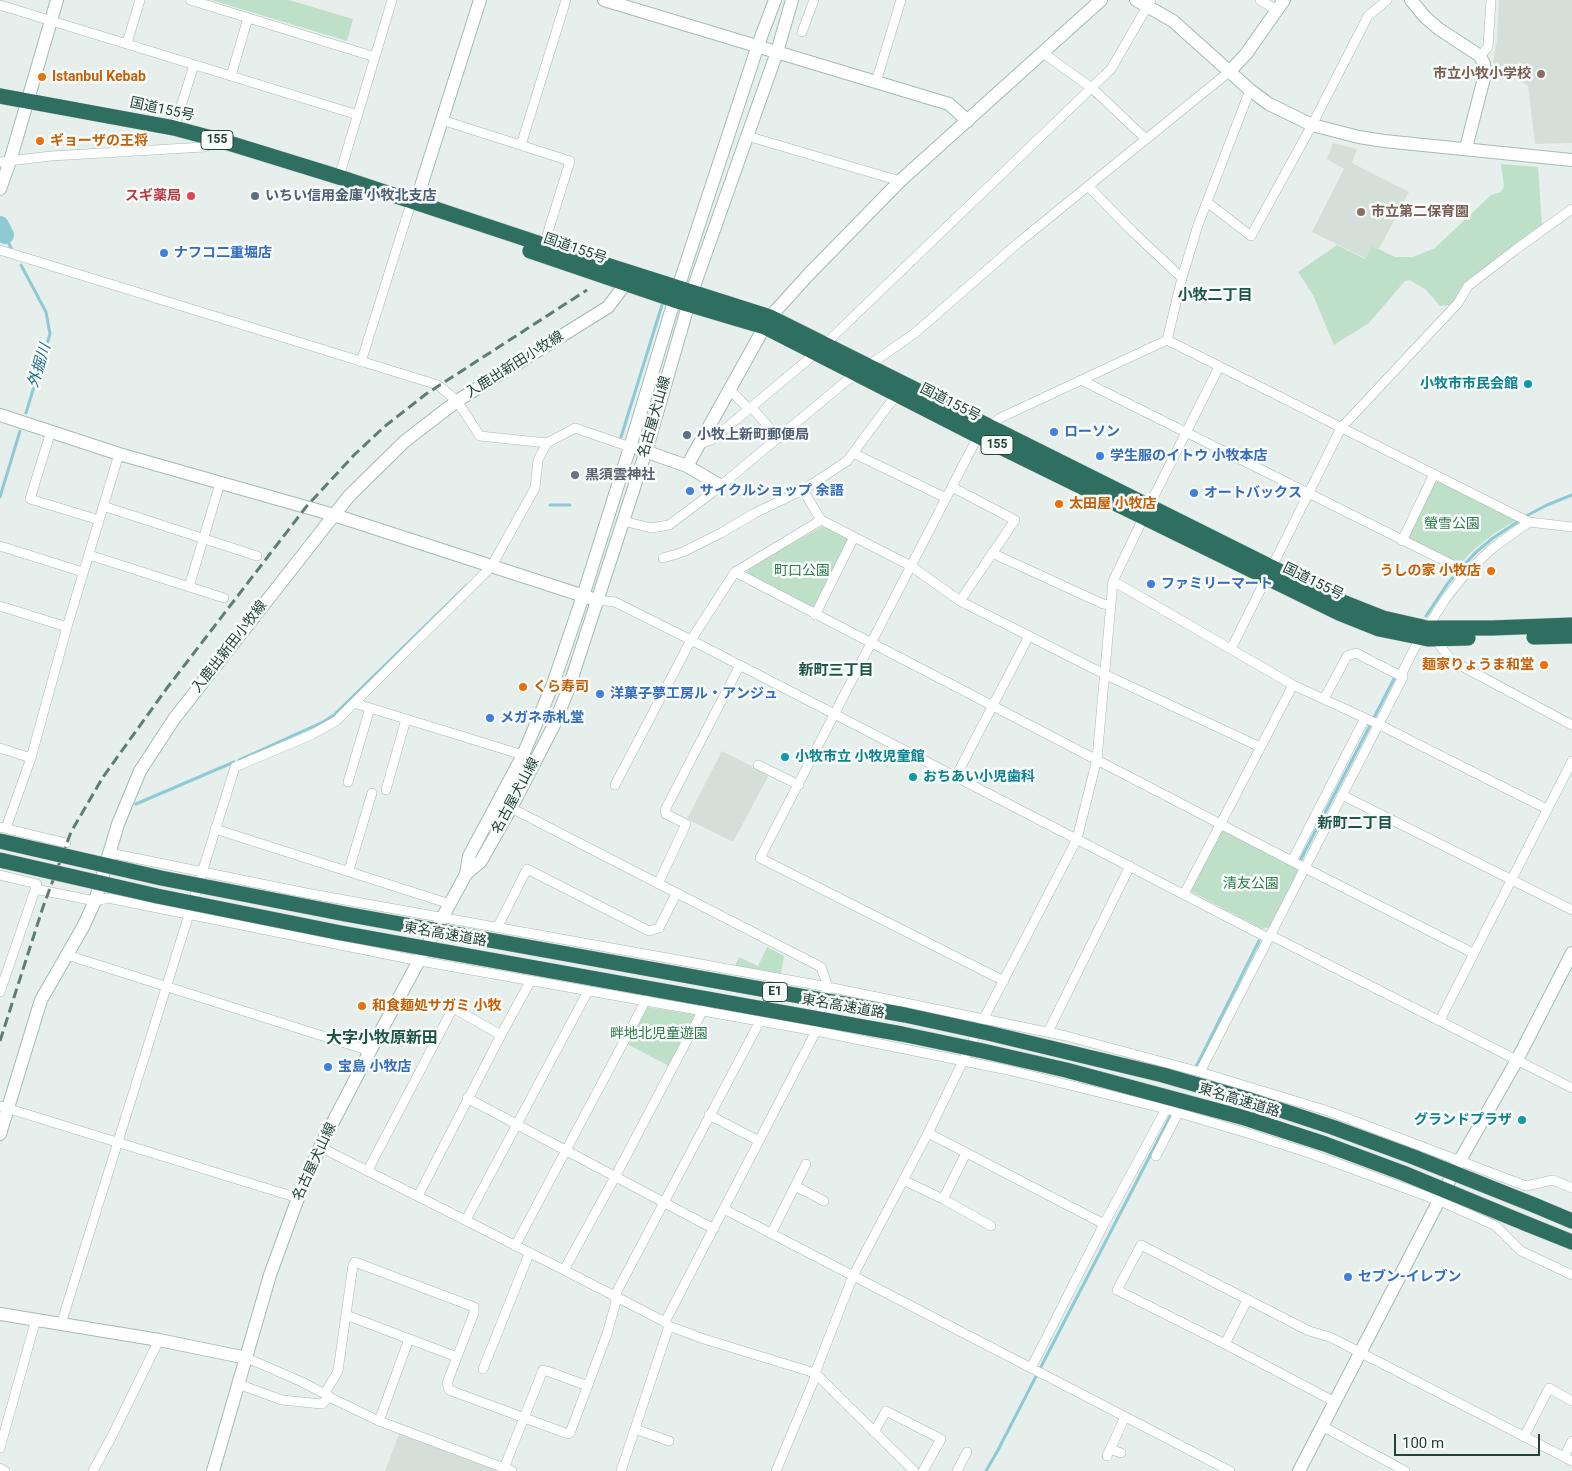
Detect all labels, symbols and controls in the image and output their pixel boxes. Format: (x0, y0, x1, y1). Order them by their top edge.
place label: 市立小牧小学校 (1433, 66, 1531, 82)
marker: 市立小牧小学校 (1535, 68, 1547, 80)
place label: Istanbul Kebab (52, 69, 146, 85)
marker: Istanbul Kebab (36, 71, 48, 83)
street label: 国道155号 (128, 95, 196, 125)
road number: 155 (201, 130, 233, 150)
place label: ギョーザの王将 (50, 133, 148, 149)
marker: ギョーザの王将 (34, 135, 46, 147)
place label: スギ薬局 (125, 188, 181, 204)
place label: いちい信用金庫 小牧北支店 (265, 188, 436, 204)
marker: スギ薬局 (185, 190, 197, 202)
marker: いちい信用金庫 小牧北支店 (249, 190, 261, 202)
place label: 市立第二保育園 (1371, 204, 1469, 220)
marker: 市立第二保育園 (1355, 206, 1367, 218)
street label: 国道155号 (541, 230, 609, 268)
place label: ナフコ二重堀店 (174, 245, 272, 261)
marker: ナフコ二重堀店 (158, 247, 170, 259)
district label: 小牧二丁目 (1178, 287, 1252, 305)
street label: 入鹿出新田小牧線 (463, 328, 567, 402)
water label: 外掘川 (25, 342, 55, 390)
street label: 名古屋犬山線 (635, 374, 675, 460)
place label: 小牧市市民会館 (1420, 376, 1518, 392)
marker: 小牧市市民会館 (1522, 378, 1534, 390)
street label: 国道155号 (917, 381, 983, 425)
place label: ローソン (1064, 424, 1120, 440)
marker: ローソン (1048, 426, 1060, 438)
place label: 小牧上新町郵便局 (697, 427, 809, 443)
marker: 小牧上新町郵便局 (681, 429, 693, 441)
road number: 155 (981, 436, 1013, 454)
place label: 学生服のイトウ 小牧本店 (1110, 448, 1267, 464)
marker: 学生服のイトウ 小牧本店 (1094, 450, 1106, 462)
place label: 黒須雲神社 (585, 467, 655, 483)
marker: 黒須雲神社 (569, 469, 581, 481)
place label: サイクルショップ 余語 (700, 483, 843, 499)
marker: サイクルショップ 余語 (684, 485, 696, 497)
place label: オートバックス (1204, 485, 1302, 501)
marker: オートバックス (1188, 487, 1200, 499)
place label: 太田屋 小牧店 (1069, 496, 1156, 512)
marker: 太田屋 小牧店 (1053, 498, 1065, 510)
park label: 螢雪公園 (1424, 516, 1480, 532)
street label: 国道155号 (1280, 560, 1346, 604)
park label: 町口公園 (774, 563, 830, 579)
place label: うしの家 小牧店 (1380, 563, 1481, 579)
marker: うしの家 小牧店 (1485, 565, 1497, 577)
place label: ファミリーマート (1161, 576, 1273, 592)
marker: ファミリーマート (1145, 578, 1157, 590)
street label: 入鹿出新田小牧線 (189, 598, 271, 696)
place label: 麺家りょうま和堂 (1422, 657, 1534, 673)
marker: 麺家りょうま和堂 (1538, 659, 1550, 671)
district label: 新町三丁目 (799, 662, 873, 680)
place label: くら寿司 (533, 679, 589, 695)
marker: くら寿司 (517, 681, 529, 693)
place label: 洋菓子夢工房ル・アンジュ (610, 686, 778, 702)
marker: 洋菓子夢工房ル・アンジュ (594, 688, 606, 700)
place label: メガネ赤札堂 (500, 710, 584, 726)
marker: メガネ赤札堂 (484, 712, 496, 724)
place label: 小牧市立 小牧児童館 (795, 749, 924, 765)
marker: 小牧市立 小牧児童館 (779, 751, 791, 763)
street label: 名古屋犬山線 (489, 755, 543, 837)
place label: おちあい小児歯科 (923, 769, 1035, 785)
marker: おちあい小児歯科 (907, 771, 919, 783)
district label: 新町二丁目 (1318, 815, 1392, 833)
park label: 清友公園 (1223, 876, 1279, 892)
street label: 東名高速道路 (402, 919, 488, 951)
road number: E1 (762, 982, 788, 1002)
street label: 東名高速道路 (800, 991, 886, 1023)
place label: 和食麺処サガミ 小牧 (372, 998, 501, 1014)
marker: 和食麺処サガミ 小牧 (356, 1000, 368, 1012)
park label: 畔地北児童遊園 (610, 1026, 708, 1042)
district label: 大字小牧原新田 (326, 1029, 438, 1049)
place label: 宝島 小牧店 (338, 1059, 411, 1075)
marker: 宝島 小牧店 (322, 1061, 334, 1073)
street label: 東名高速道路 (1196, 1081, 1282, 1121)
place label: グランドプラザ (1414, 1112, 1512, 1128)
marker: グランドプラザ (1516, 1114, 1528, 1126)
street label: 名古屋犬山線 (290, 1120, 340, 1204)
place label: セブン-イレブン (1358, 1269, 1462, 1285)
marker: セブン-イレブン (1342, 1271, 1354, 1283)
scale bar (1397, 1424, 1543, 1456)
text: 100 m (1402, 1434, 1444, 1452)

